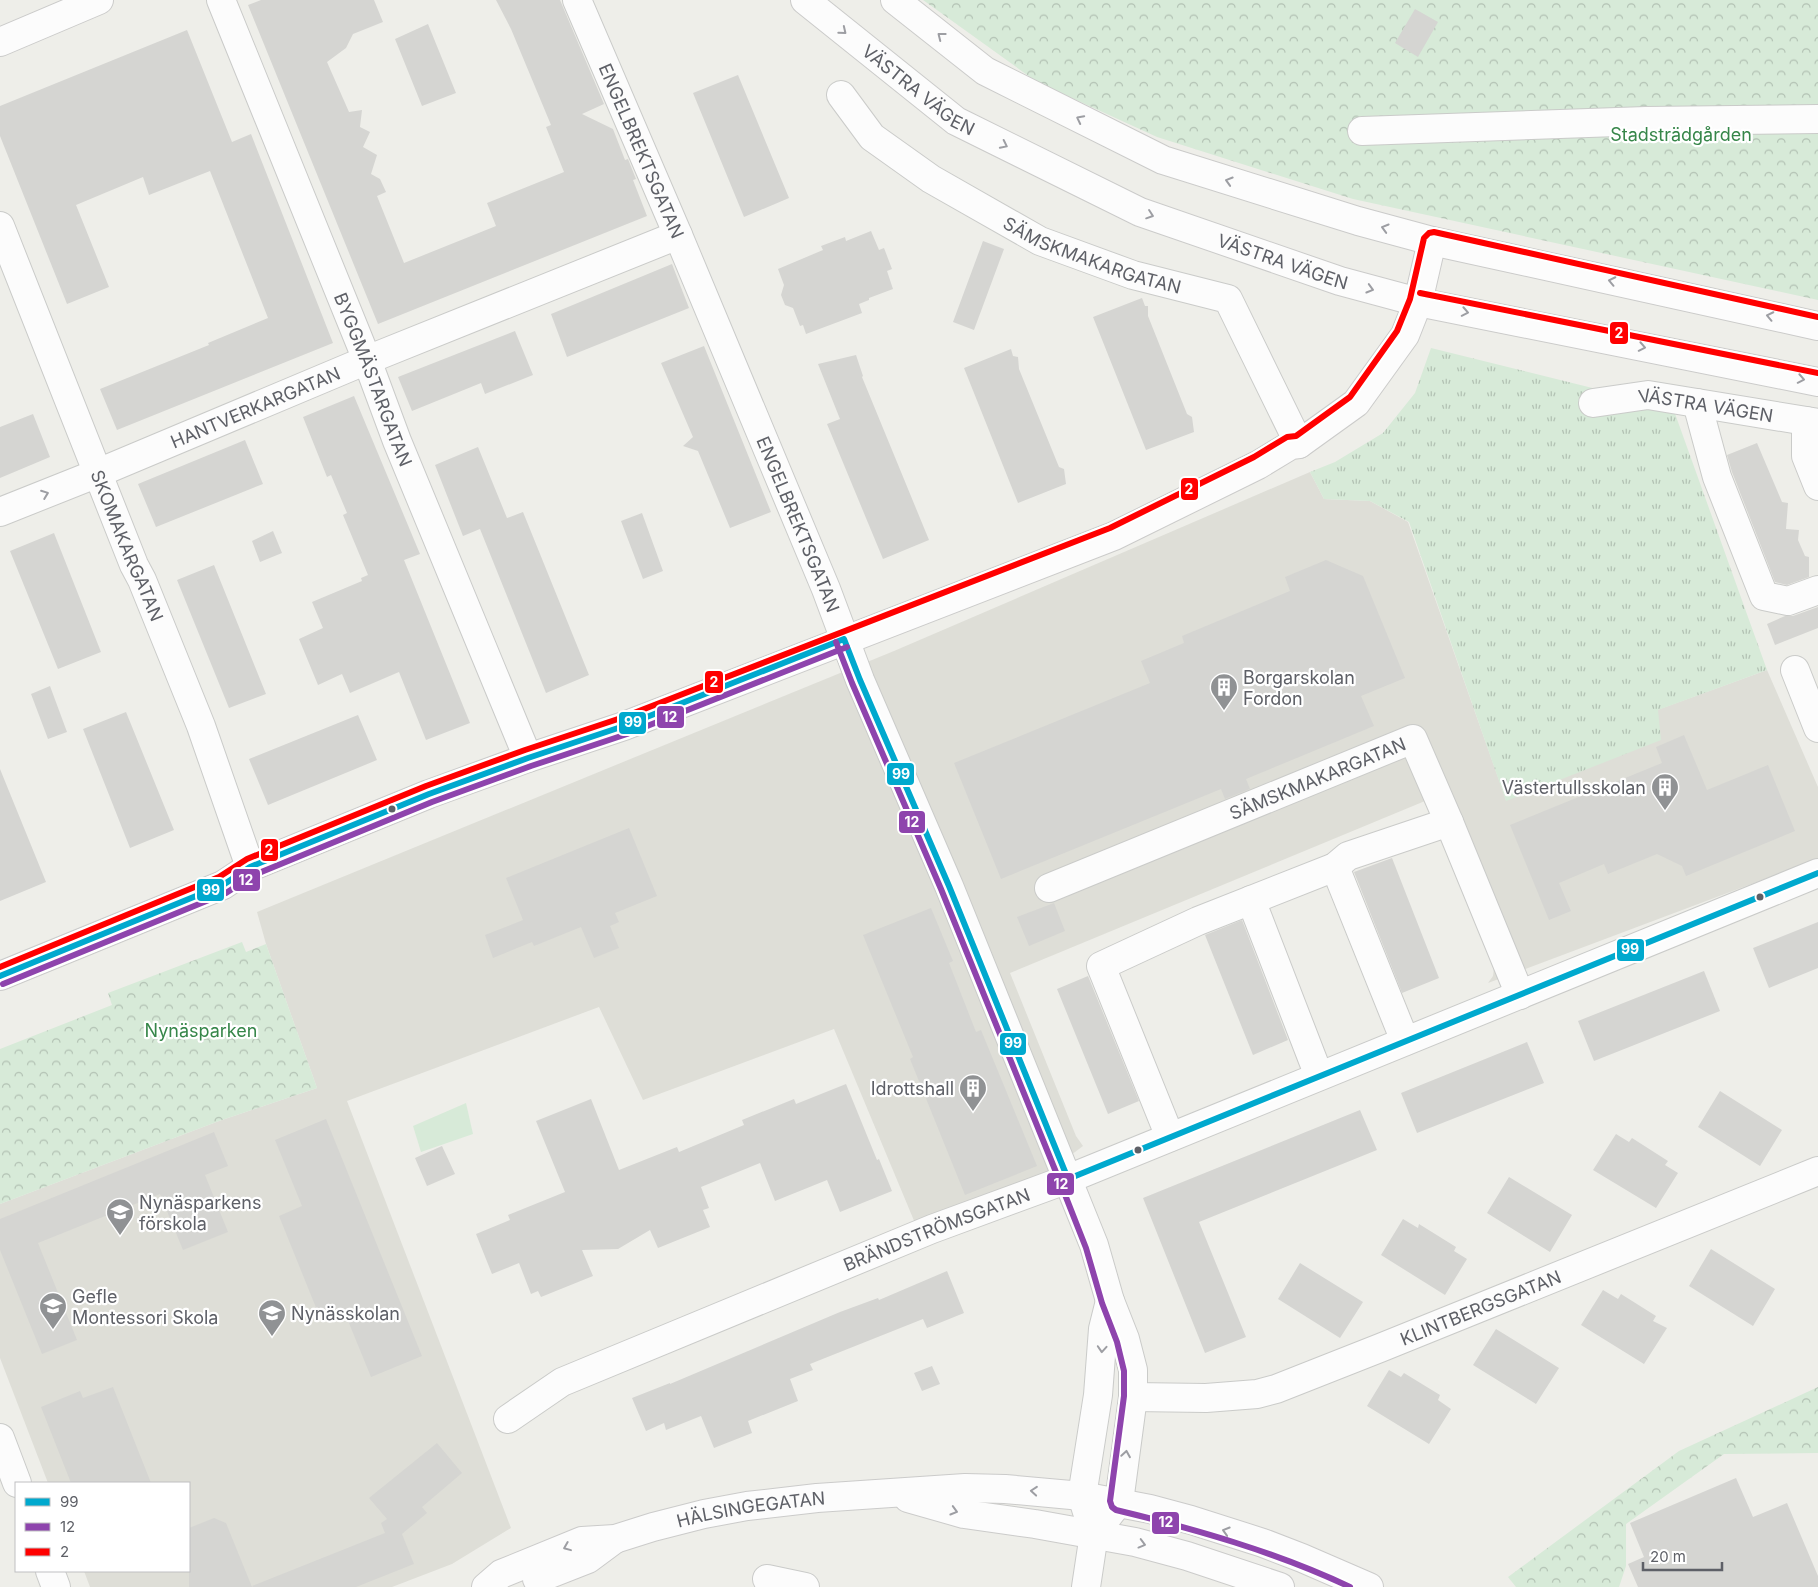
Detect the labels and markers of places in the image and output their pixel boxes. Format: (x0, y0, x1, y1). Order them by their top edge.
place label: Borgarskolan Fordon (1243, 667, 1355, 709)
building icon: Borgarskolan Fordon (1209, 672, 1239, 711)
building icon: Västertullsskolan (1650, 772, 1680, 811)
place label: Västertullsskolan (1502, 777, 1646, 798)
unlabelled marker (387, 804, 397, 814)
unlabelled marker (1755, 892, 1765, 902)
building icon: Idrottshall (958, 1073, 988, 1112)
place label: Idrottshall (871, 1078, 954, 1099)
unlabelled marker (1133, 1145, 1143, 1155)
place label: Nynäsparkens förskola (139, 1192, 261, 1234)
school or university icon: Nynäsparkens förskola (105, 1197, 135, 1236)
place label: Gefle Montessori Skola (72, 1286, 218, 1328)
school or university icon: Gefle Montessori Skola (38, 1291, 68, 1330)
school or university icon: Nynässkolan (257, 1298, 287, 1337)
place label: Nynässkolan (291, 1303, 400, 1324)

